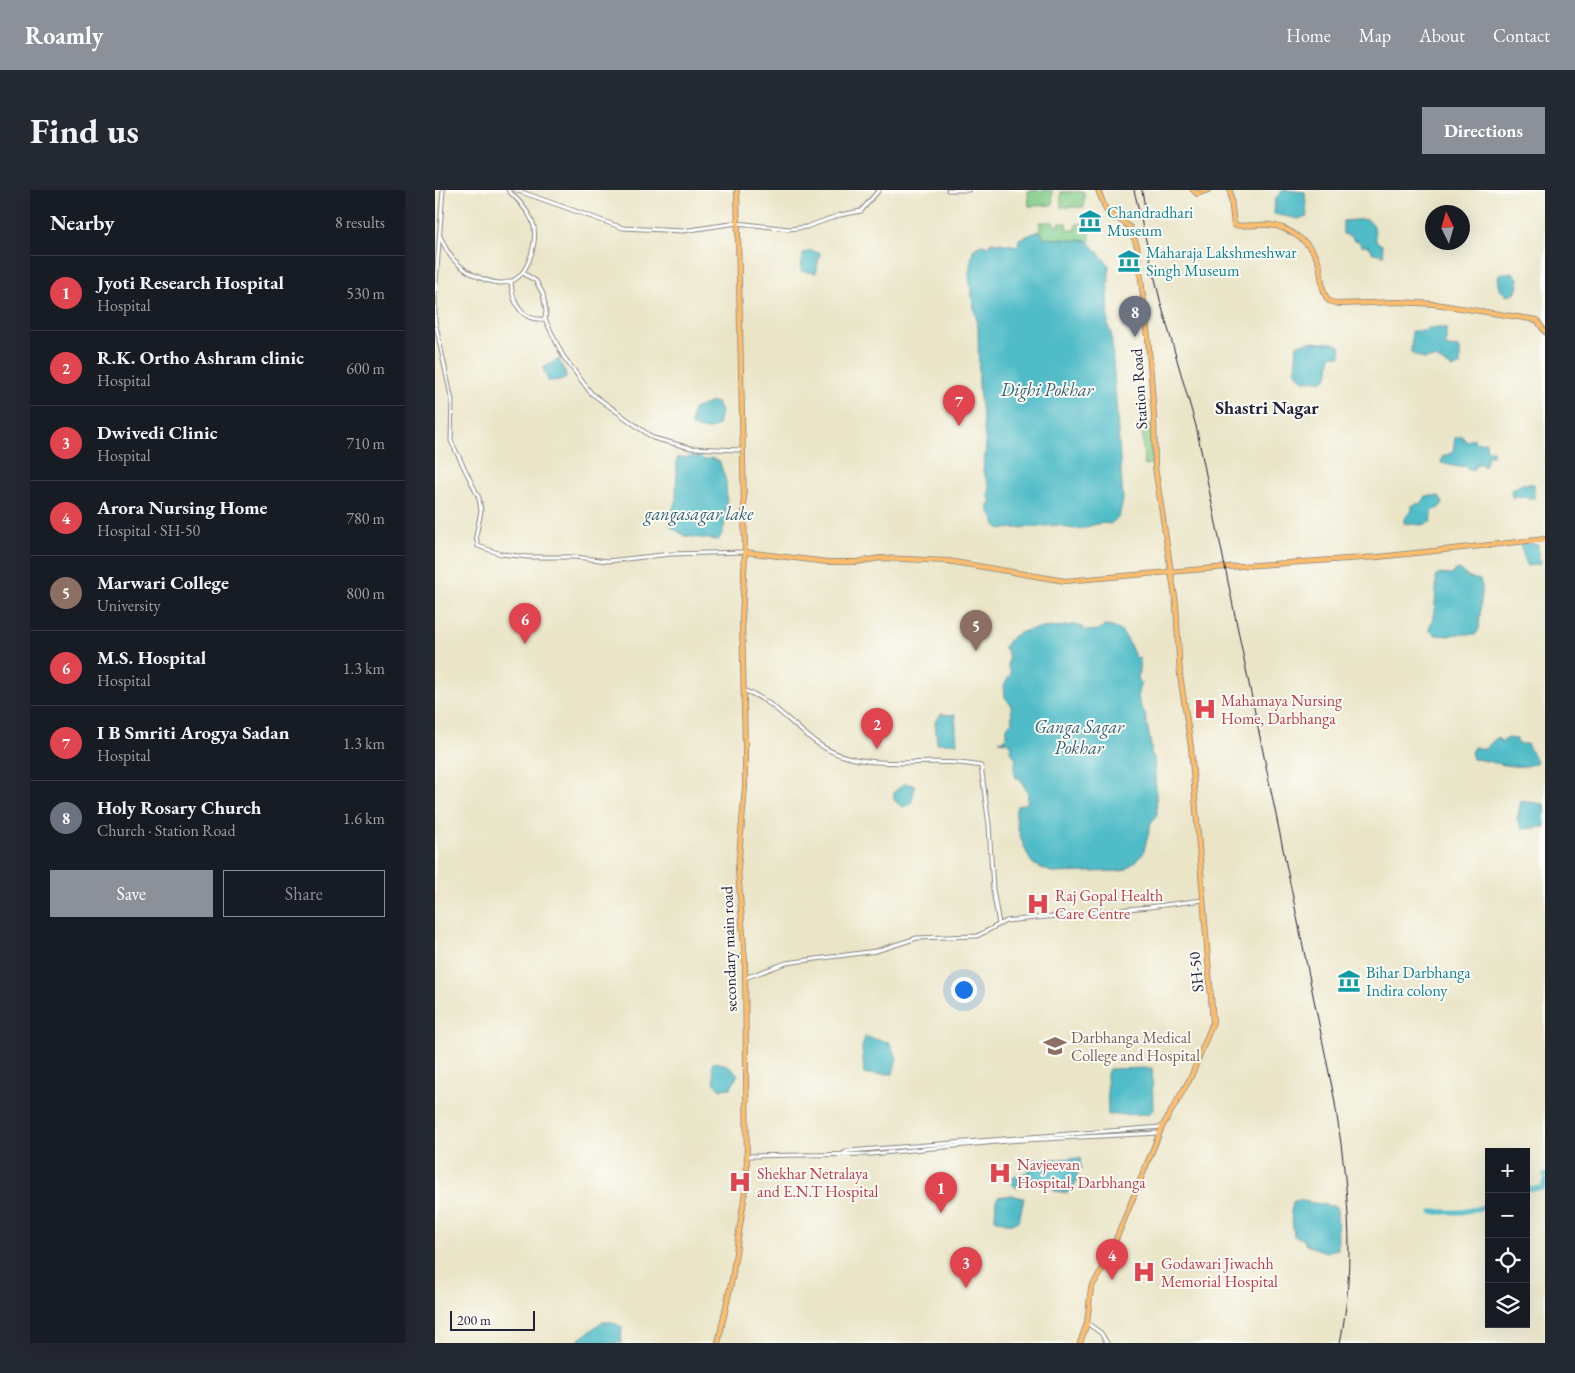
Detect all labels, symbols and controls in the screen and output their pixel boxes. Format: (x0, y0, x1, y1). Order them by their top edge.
text: Roamly (25, 20, 103, 51)
text: Home (1286, 24, 1331, 47)
text: Map (1359, 24, 1391, 47)
text: About (1419, 24, 1465, 47)
text: Contact (1493, 24, 1550, 47)
button: Directions (1422, 107, 1545, 154)
text: Find us (30, 108, 139, 153)
place label: Chandradhari Museum (1107, 202, 1193, 241)
north arrow (1425, 205, 1470, 250)
museum icon: Chandradhari Museum (1077, 208, 1103, 234)
text: Nearby (50, 209, 114, 236)
text: 8 results (335, 212, 385, 233)
place label: Maharaja Lakshmeshwar Singh Museum (1146, 242, 1297, 281)
museum icon: Maharaja Lakshmeshwar Singh Museum (1116, 248, 1142, 274)
text: Jyoti Research Hospital (97, 270, 284, 295)
text: 1 (62, 283, 70, 304)
text: 530 m (346, 283, 385, 304)
text: Hospital (97, 295, 151, 316)
pin: 8 (1119, 296, 1151, 337)
text: R.K. Ortho Ashram clinic (97, 345, 304, 370)
street label: Station Road (1126, 347, 1152, 430)
text: 2 (62, 358, 70, 379)
text: 600 m (346, 358, 385, 379)
text: Hospital (97, 370, 151, 391)
water label: Dighi Pokhar (1000, 378, 1094, 402)
pin: 7 (943, 385, 975, 426)
district label: Shastri Nagar (1215, 396, 1319, 419)
text: Dwivedi Clinic (97, 420, 217, 445)
text: 3 (62, 433, 70, 454)
text: 710 m (346, 433, 385, 454)
text: Hospital (97, 445, 151, 466)
text: Arora Nursing Home (97, 495, 268, 520)
water label: gangasagar lake (643, 502, 754, 526)
text: 4 (62, 508, 70, 529)
text: 780 m (346, 508, 385, 529)
text: Hospital · SH-50 (97, 520, 200, 541)
text: Marwari College (97, 570, 229, 595)
text: 5 (62, 583, 70, 604)
text: 800 m (346, 583, 385, 604)
text: University (97, 595, 161, 616)
pin: 6 (509, 603, 541, 644)
pin: 5 (960, 610, 992, 651)
text: M.S. Hospital (97, 645, 206, 670)
text: 6 (62, 658, 70, 679)
text: 1.3 km (343, 658, 385, 679)
text: Hospital (97, 670, 151, 691)
place label: Mahamaya Nursing Home, Darbhanga (1221, 690, 1343, 729)
hospital icon: Mahamaya Nursing Home, Darbhanga (1192, 696, 1218, 722)
pin: 2 (861, 708, 893, 749)
water label: Ganga Sagar Pokhar (1034, 715, 1125, 759)
text: I B Smriti Arogya Sadan (97, 720, 289, 745)
text: 7 (62, 733, 70, 754)
text: 1.3 km (343, 733, 385, 754)
text: Hospital (97, 745, 151, 766)
text: Holy Rosary Church (97, 795, 261, 820)
text: 8 (62, 808, 70, 829)
text: 1.6 km (343, 808, 385, 829)
text: Church · Station Road (97, 820, 236, 841)
button: Save (50, 870, 213, 917)
button: Share (223, 870, 385, 917)
street label: secondary main road (716, 885, 742, 1012)
place label: Raj Gopal Health Care Centre (1055, 885, 1163, 924)
hospital icon: Raj Gopal Health Care Centre (1025, 891, 1051, 917)
street label: SH-50 (1183, 951, 1209, 993)
place label: Bihar Darbhanga Indira colony (1366, 962, 1471, 1001)
museum icon: Bihar Darbhanga Indira colony (1336, 968, 1362, 994)
your location (951, 977, 977, 1003)
place label: Darbhanga Medical College and Hospital (1071, 1027, 1200, 1066)
school or university icon: Darbhanga Medical College and Hospital (1042, 1033, 1068, 1059)
map controls (1485, 1148, 1530, 1328)
button: + (1485, 1148, 1530, 1193)
place label: Navjeevan Hospital, Darbhanga (1017, 1154, 1146, 1193)
hospital icon: Navjeevan Hospital, Darbhanga (987, 1160, 1013, 1186)
place label: Shekhar Netralaya and E.N.T Hospital (757, 1163, 879, 1202)
hospital icon: Shekhar Netralaya and E.N.T Hospital (727, 1169, 753, 1195)
pin: 1 (925, 1172, 957, 1213)
button: − (1485, 1193, 1530, 1238)
button: locate (1485, 1238, 1530, 1283)
pin: 4 (1096, 1239, 1128, 1280)
pin: 3 (950, 1247, 982, 1288)
place label: Godawari Jiwachh Memorial Hospital (1161, 1253, 1278, 1292)
hospital icon: Godawari Jiwachh Memorial Hospital (1131, 1259, 1157, 1285)
button: layers (1485, 1283, 1530, 1328)
scale bar (450, 1308, 535, 1331)
text: 200 m (457, 1311, 491, 1329)

